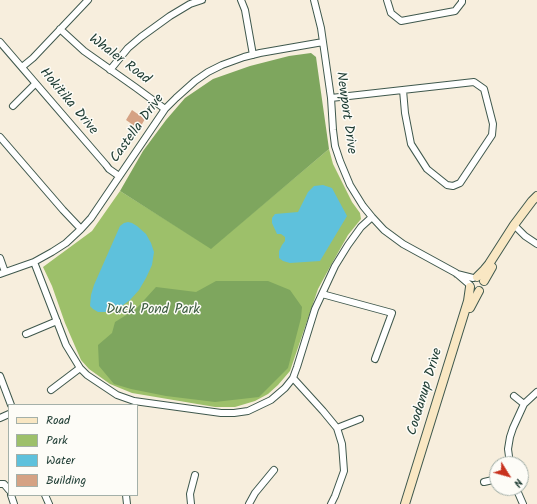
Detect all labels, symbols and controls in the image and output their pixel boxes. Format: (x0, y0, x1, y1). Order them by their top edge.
street label: Whaler Road (85, 31, 153, 89)
street label: Hokitika Drive (35, 65, 101, 139)
street label: Newport Drive (331, 71, 359, 155)
street label: Castella Drive (107, 91, 169, 167)
park label: Duck Pond Park (106, 303, 200, 319)
street label: Coodanup Drive (405, 346, 447, 438)
legend (8, 404, 138, 496)
text: Road (46, 411, 70, 430)
text: Park (46, 431, 68, 450)
text: Water (46, 451, 75, 470)
north arrow (489, 456, 529, 496)
text: Building (46, 471, 86, 490)
text: N (509, 474, 527, 491)

